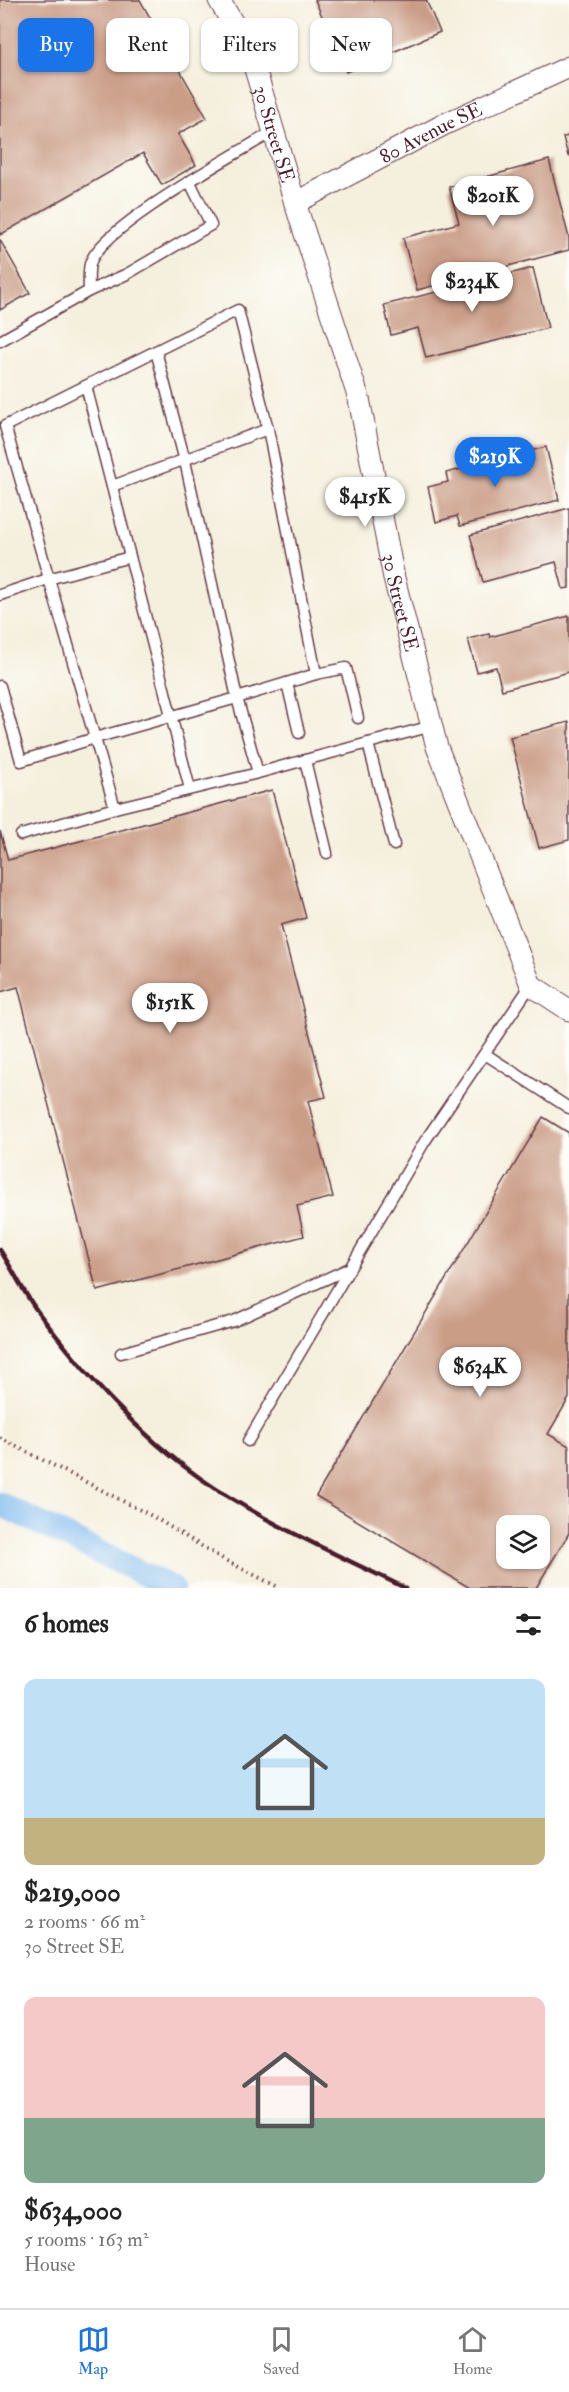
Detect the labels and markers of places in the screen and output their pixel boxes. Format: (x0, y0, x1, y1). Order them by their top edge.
pin: $201K (451, 176, 535, 227)
pin: $234K (430, 262, 514, 313)
pin: $219K (453, 437, 537, 488)
pin: $415K (323, 477, 407, 528)
pin: $151K (128, 983, 212, 1034)
pin: $634K (438, 1347, 522, 1398)

